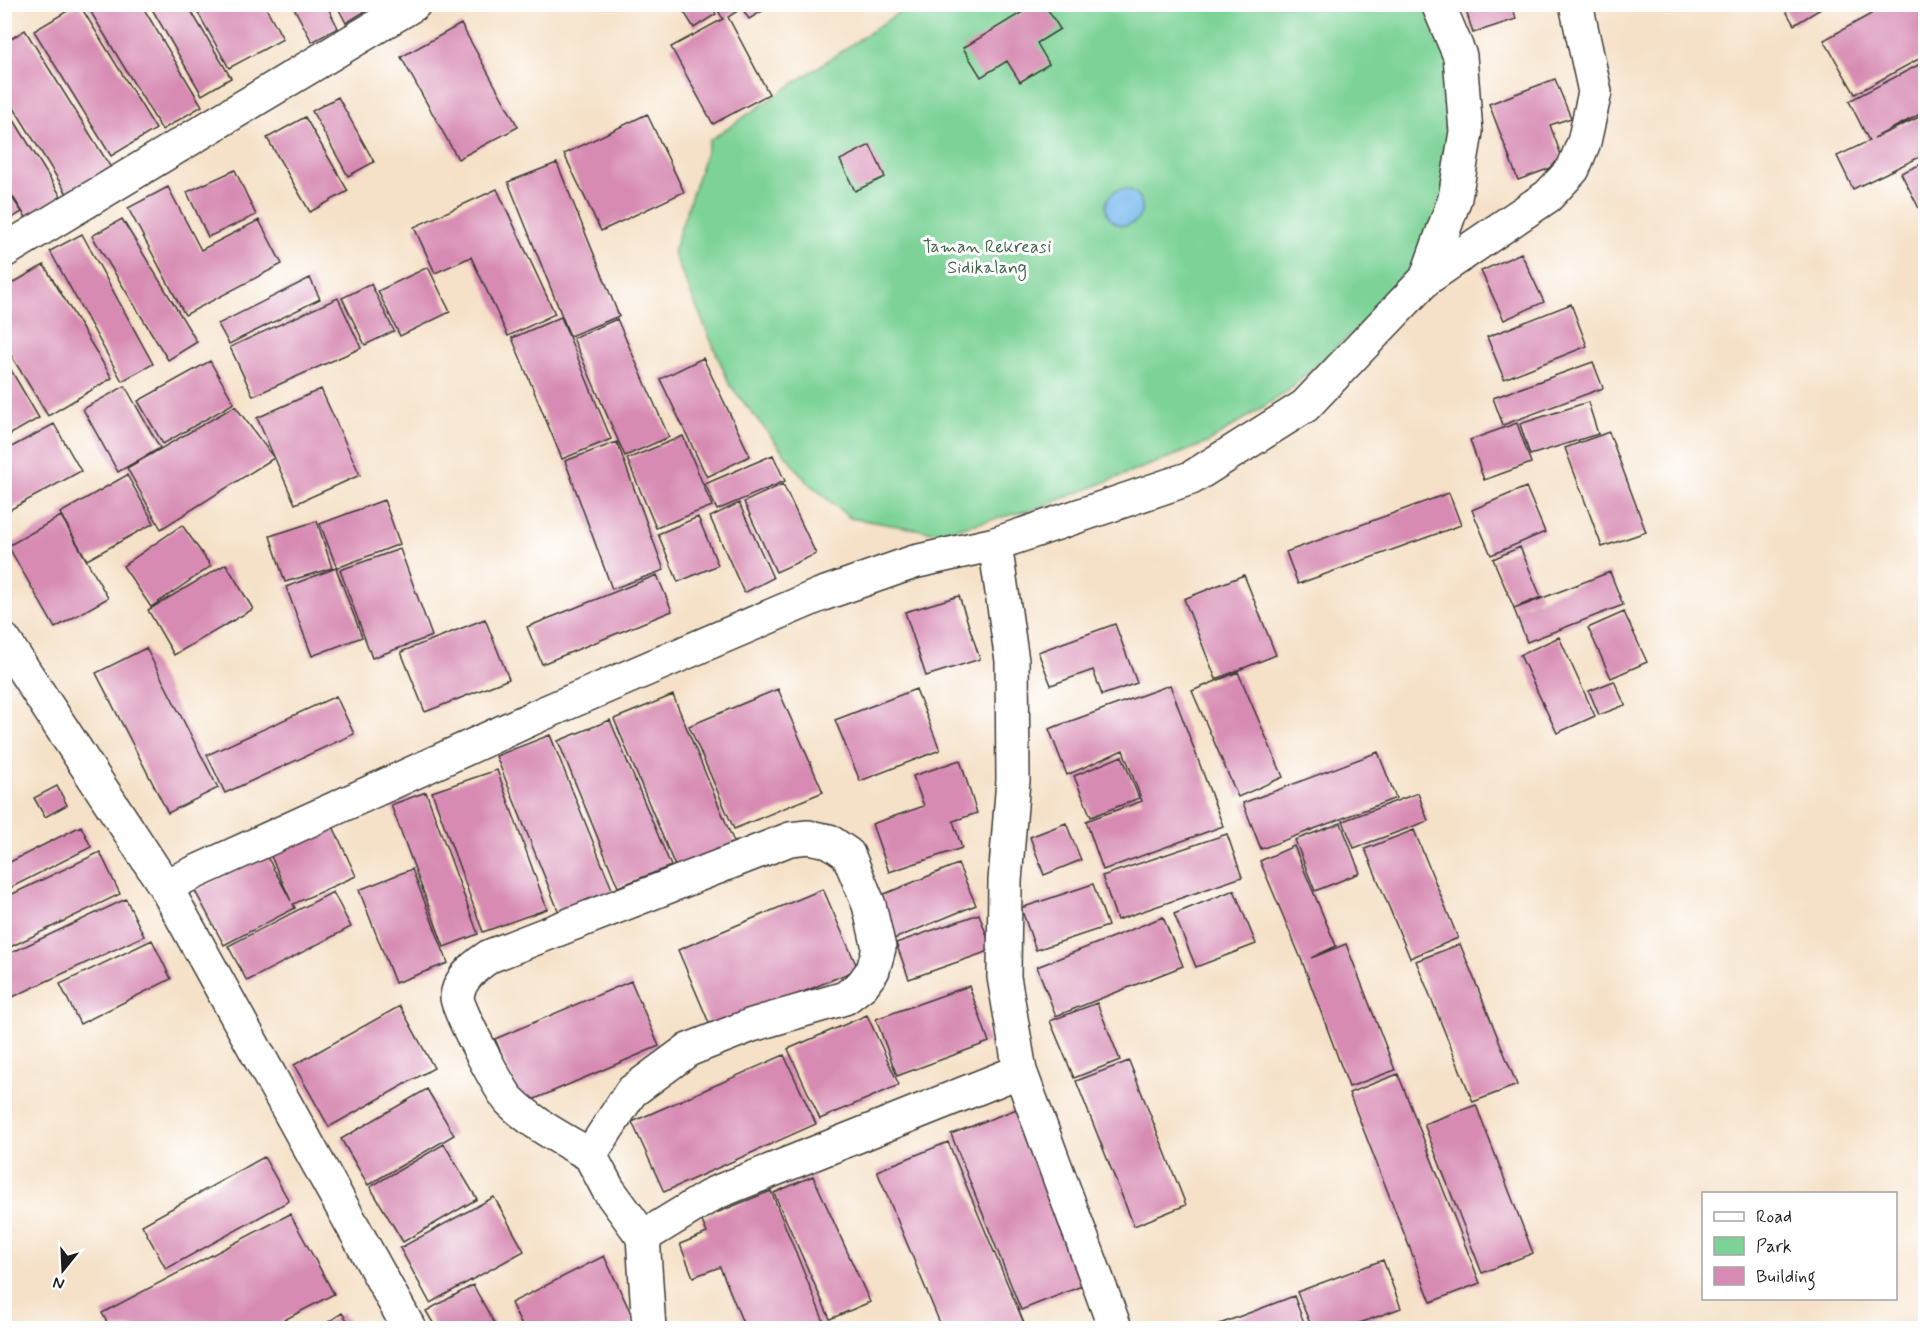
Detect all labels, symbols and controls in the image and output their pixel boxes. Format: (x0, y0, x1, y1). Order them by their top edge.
park label: Taman Rekreasi Sidikalang (923, 235, 1051, 281)
legend (1702, 1192, 1897, 1300)
text: Road (1756, 1205, 1792, 1229)
text: Park (1756, 1235, 1792, 1259)
north arrow (33, 1240, 93, 1300)
text: Building (1756, 1265, 1816, 1291)
text: N (51, 1271, 67, 1294)

